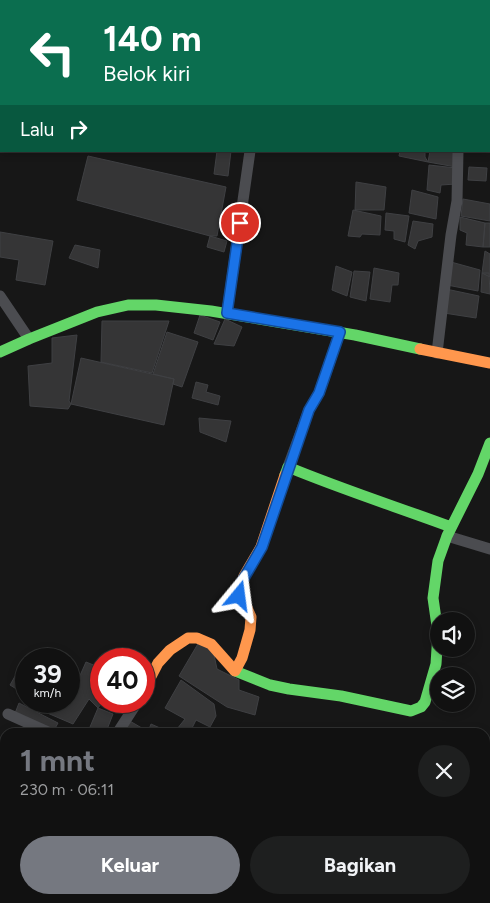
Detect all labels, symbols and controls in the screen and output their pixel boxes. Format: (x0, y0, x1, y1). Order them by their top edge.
text: 140 m (103, 18, 201, 60)
icon: left (20, 20, 85, 85)
text: Belok kiri (103, 60, 190, 87)
icon: right (64, 115, 92, 143)
text: Lalu (20, 118, 54, 141)
pin (219, 202, 261, 244)
icon: arrive (226, 209, 254, 237)
position arrow (212, 569, 264, 621)
map controls (430, 612, 475, 712)
button: sound (430, 612, 475, 657)
speed limit sign: 40 (90, 648, 155, 713)
text: 39 (33, 659, 62, 689)
button: layers (430, 667, 475, 712)
text: km/h (34, 686, 61, 700)
text: 1 mnt (20, 742, 95, 779)
button: close (418, 745, 470, 797)
text: 230 m · 06:11 (20, 780, 114, 799)
button: Keluar (20, 836, 240, 894)
button: Bagikan (250, 836, 470, 894)

